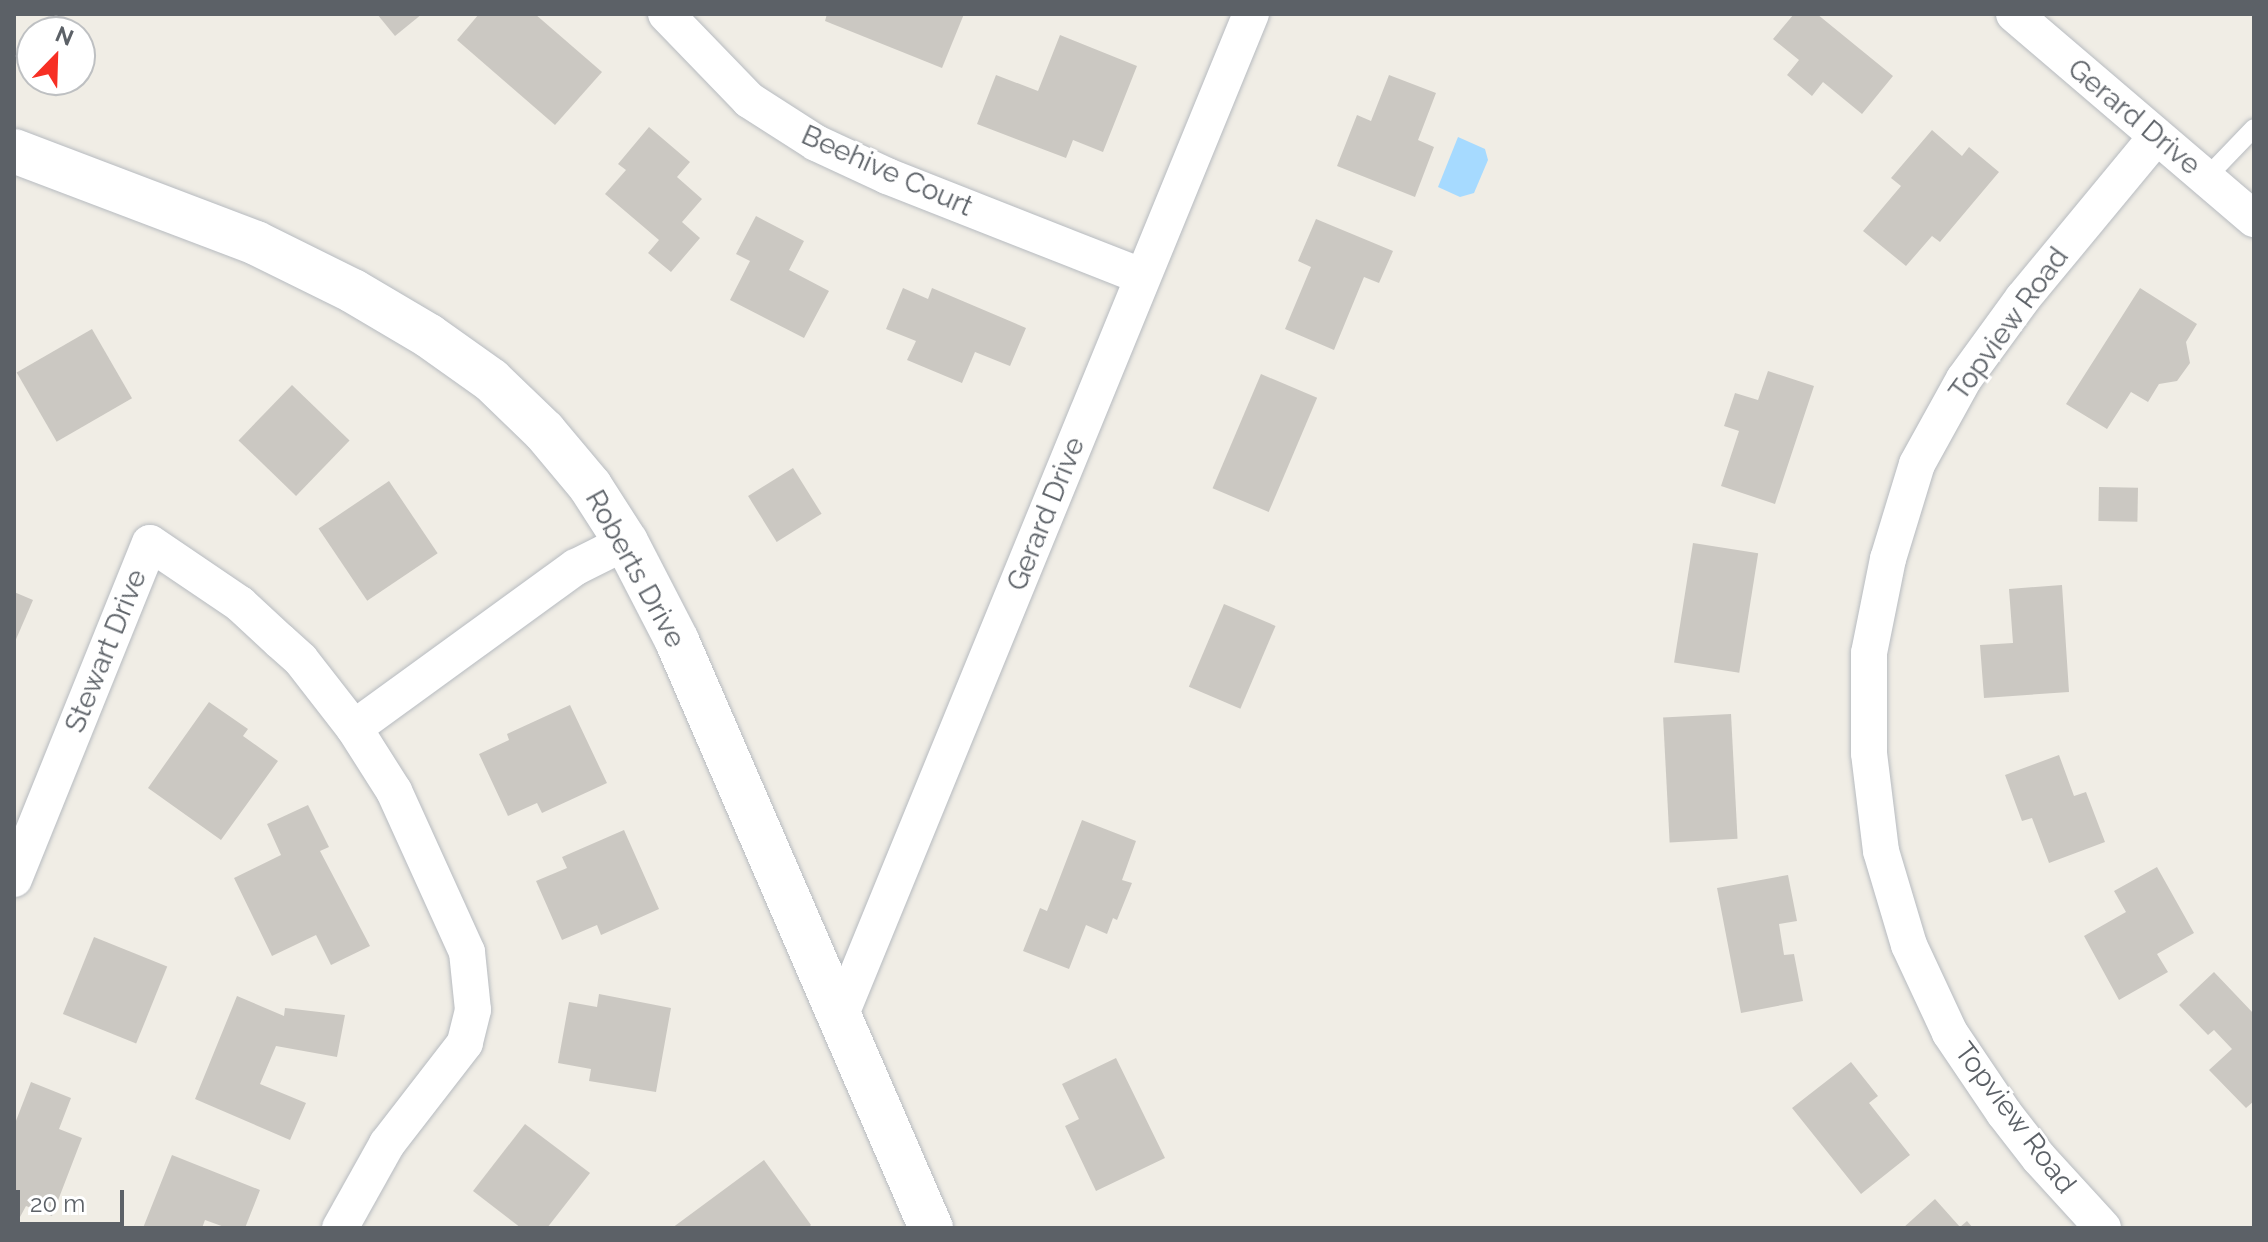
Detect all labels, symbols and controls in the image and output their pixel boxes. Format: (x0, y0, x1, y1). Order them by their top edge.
north arrow (16, 16, 96, 96)
text: N (52, 20, 77, 51)
street label: Gerard Drive (2061, 52, 2207, 182)
street label: Beehive Court (796, 118, 978, 224)
street label: Topview Road (1942, 241, 2076, 407)
street label: Gerard Drive (1000, 432, 1092, 596)
street label: Roberts Drive (578, 484, 692, 654)
street label: Stewart Drive (58, 565, 154, 737)
street label: Topview Road (1947, 1035, 2083, 1201)
scale bar (20, 1174, 128, 1224)
text: 20 m (30, 1189, 85, 1218)

